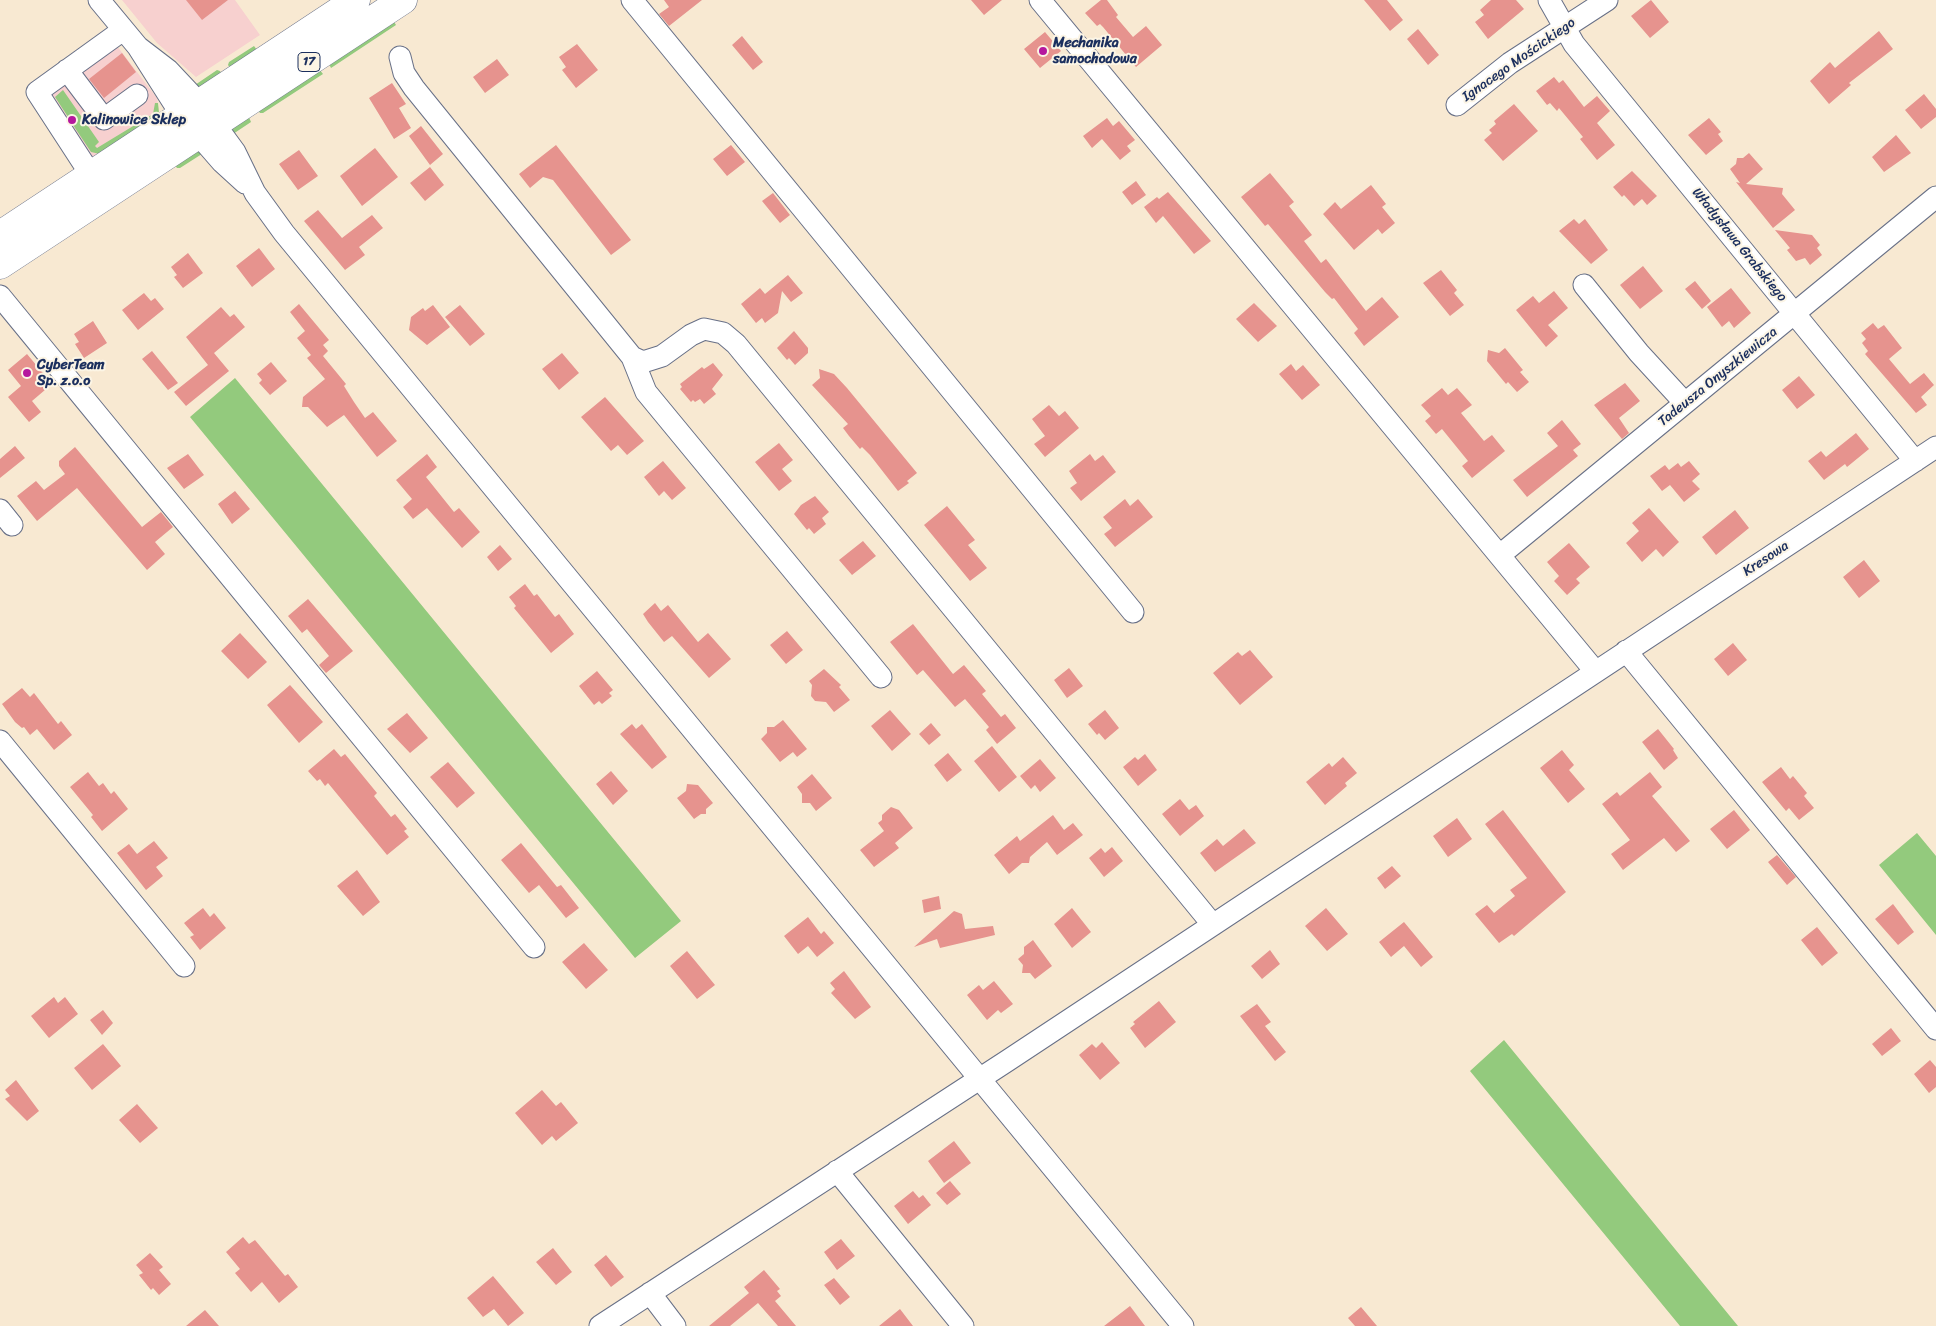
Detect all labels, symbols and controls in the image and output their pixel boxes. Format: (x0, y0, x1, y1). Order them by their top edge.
street label: Ignacego Mościckiego (1459, 15, 1579, 105)
place label: Mechanika samochodowa (1053, 35, 1137, 68)
marker: Mechanika samochodowa (1037, 45, 1049, 57)
road number: 17 (298, 52, 320, 72)
place label: Kalinowice Sklep (82, 112, 186, 128)
marker: Kalinowice Sklep (66, 114, 78, 126)
street label: Władysława Grabskiego (1688, 185, 1790, 305)
street label: Tadeusza Onyszkiewicza (1655, 324, 1781, 430)
place label: CyberTeam Sp. z.o.o (37, 357, 105, 390)
marker: CyberTeam Sp. z.o.o (21, 367, 33, 379)
street label: Kresowa (1740, 538, 1792, 580)

